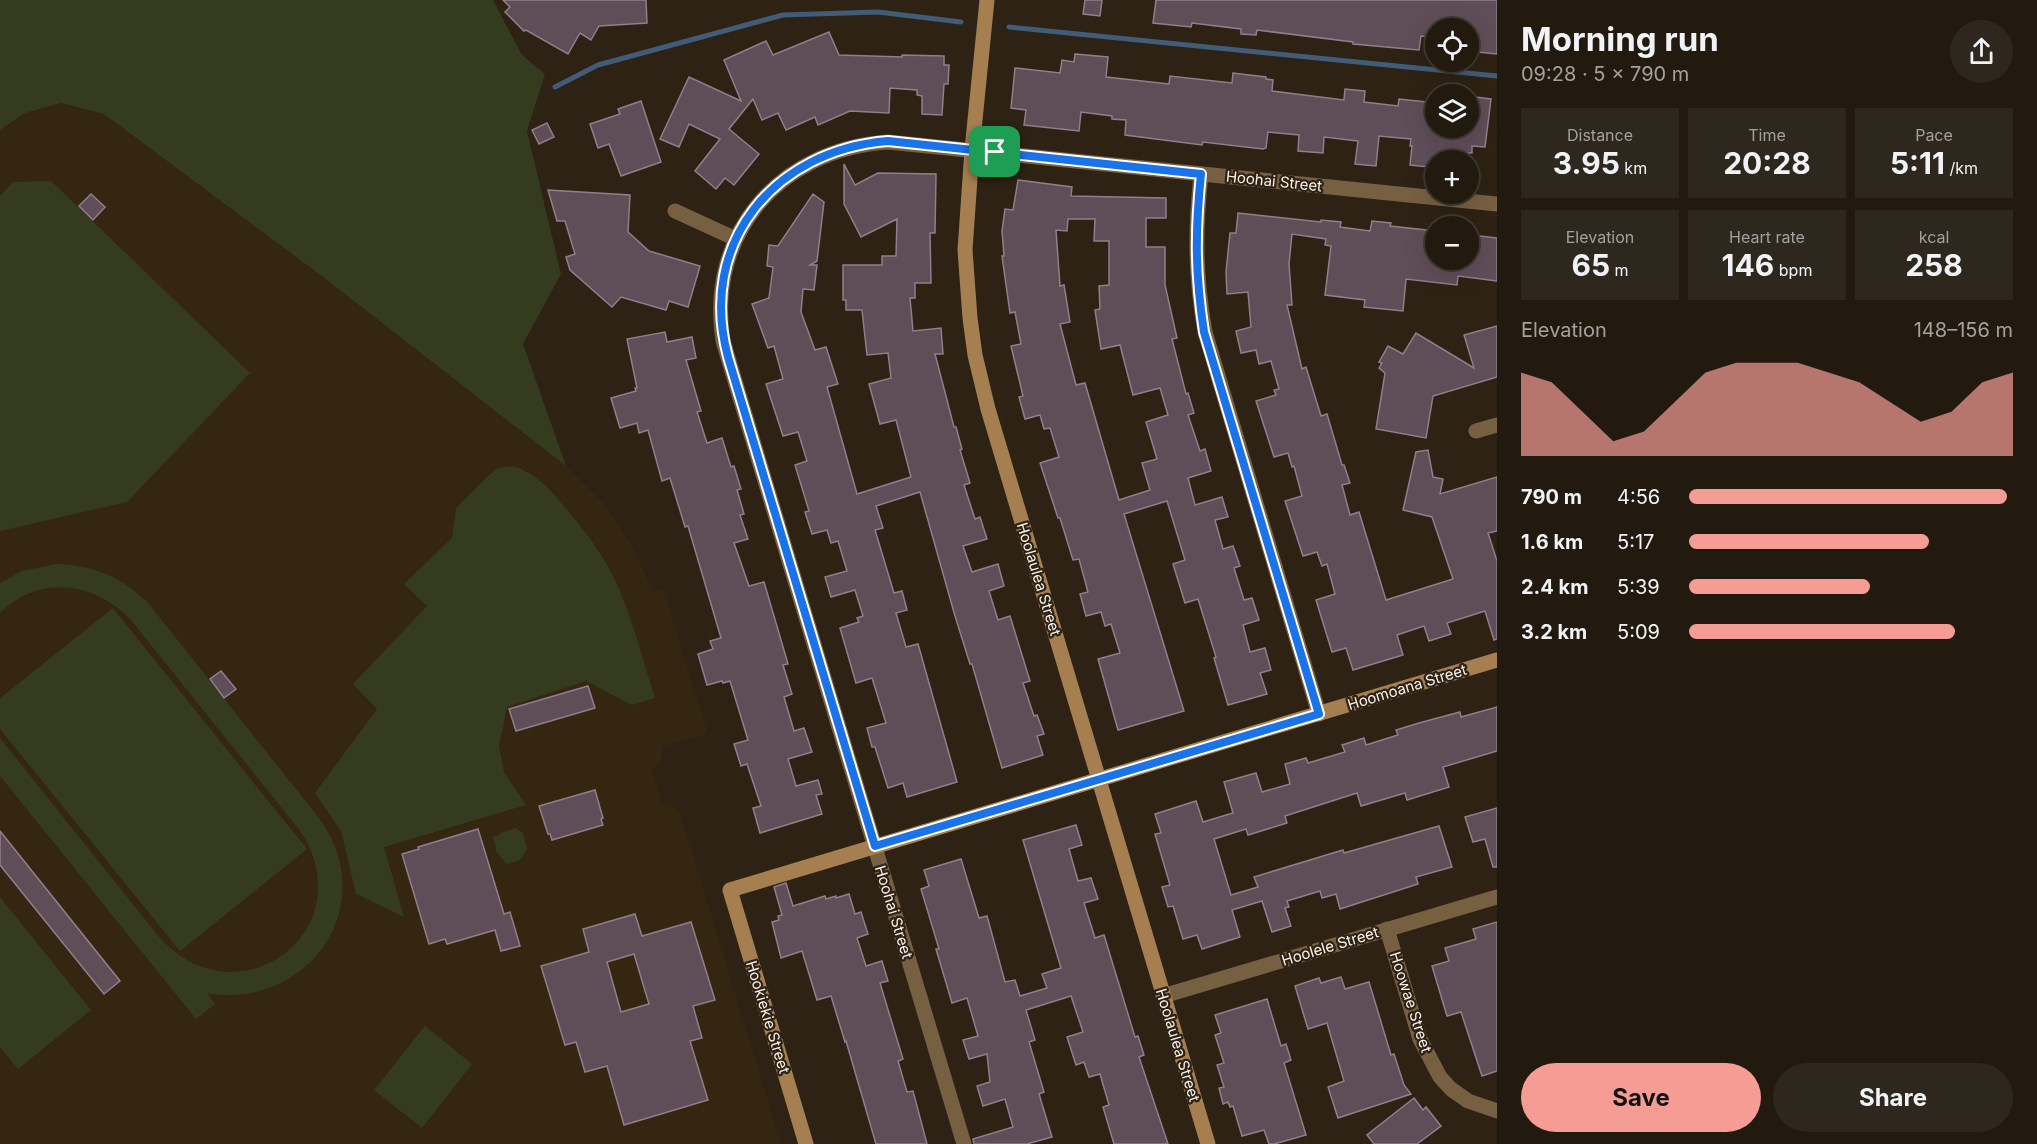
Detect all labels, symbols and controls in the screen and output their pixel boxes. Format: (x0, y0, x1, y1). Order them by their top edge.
map controls (1425, 18, 1479, 270)
button: locate (1425, 18, 1479, 72)
text: Morning run (1521, 19, 1719, 59)
button: share (1950, 20, 2013, 83)
text: 09:28 · 5 × 790 m (1521, 62, 1689, 86)
button: layers (1425, 84, 1479, 138)
text: Distance (1567, 125, 1633, 145)
text: Time (1748, 125, 1786, 145)
text: Pace (1915, 125, 1953, 145)
pin (969, 126, 1020, 177)
icon: arrive (978, 135, 1011, 168)
text: 3.95 (1553, 145, 1620, 181)
text: 20:28 (1723, 145, 1811, 181)
text: 5:11 (1890, 145, 1945, 181)
button: + (1425, 150, 1479, 204)
text: km (1620, 158, 1647, 178)
text: /km (1945, 158, 1978, 178)
street label: Hoohai Street (1225, 167, 1323, 196)
button: − (1425, 216, 1479, 270)
text: Elevation (1566, 227, 1634, 247)
text: Heart rate (1729, 227, 1805, 247)
text: kcal (1919, 227, 1949, 247)
text: 65 (1571, 247, 1610, 283)
text: 146 (1722, 247, 1774, 283)
text: 258 (1905, 247, 1963, 283)
text: m (1610, 260, 1629, 280)
text: bpm (1774, 260, 1812, 280)
text: Elevation (1521, 318, 1607, 342)
text: 148–156 m (1914, 318, 2013, 342)
text: 790 m (1521, 485, 1582, 509)
text: 4:56 (1617, 485, 1660, 509)
street label: Hoolaulea Street (1013, 520, 1065, 638)
text: 1.6 km (1521, 530, 1583, 554)
text: 5:17 (1617, 530, 1654, 554)
text: 2.4 km (1521, 575, 1588, 599)
text: 5:39 (1617, 575, 1660, 599)
text: 3.2 km (1521, 620, 1587, 644)
text: 5:09 (1617, 620, 1660, 644)
street label: Hoomoana Street (1345, 660, 1469, 714)
street label: Hoohai Street (871, 863, 917, 961)
street label: Hoolele Street (1279, 922, 1381, 970)
street label: Hoowae Street (1386, 949, 1436, 1055)
street label: Hookiekie Street (742, 958, 794, 1076)
street label: Hoolaulea Street (1152, 986, 1204, 1104)
button: Save (1521, 1063, 1761, 1132)
button: Share (1773, 1063, 2013, 1132)

